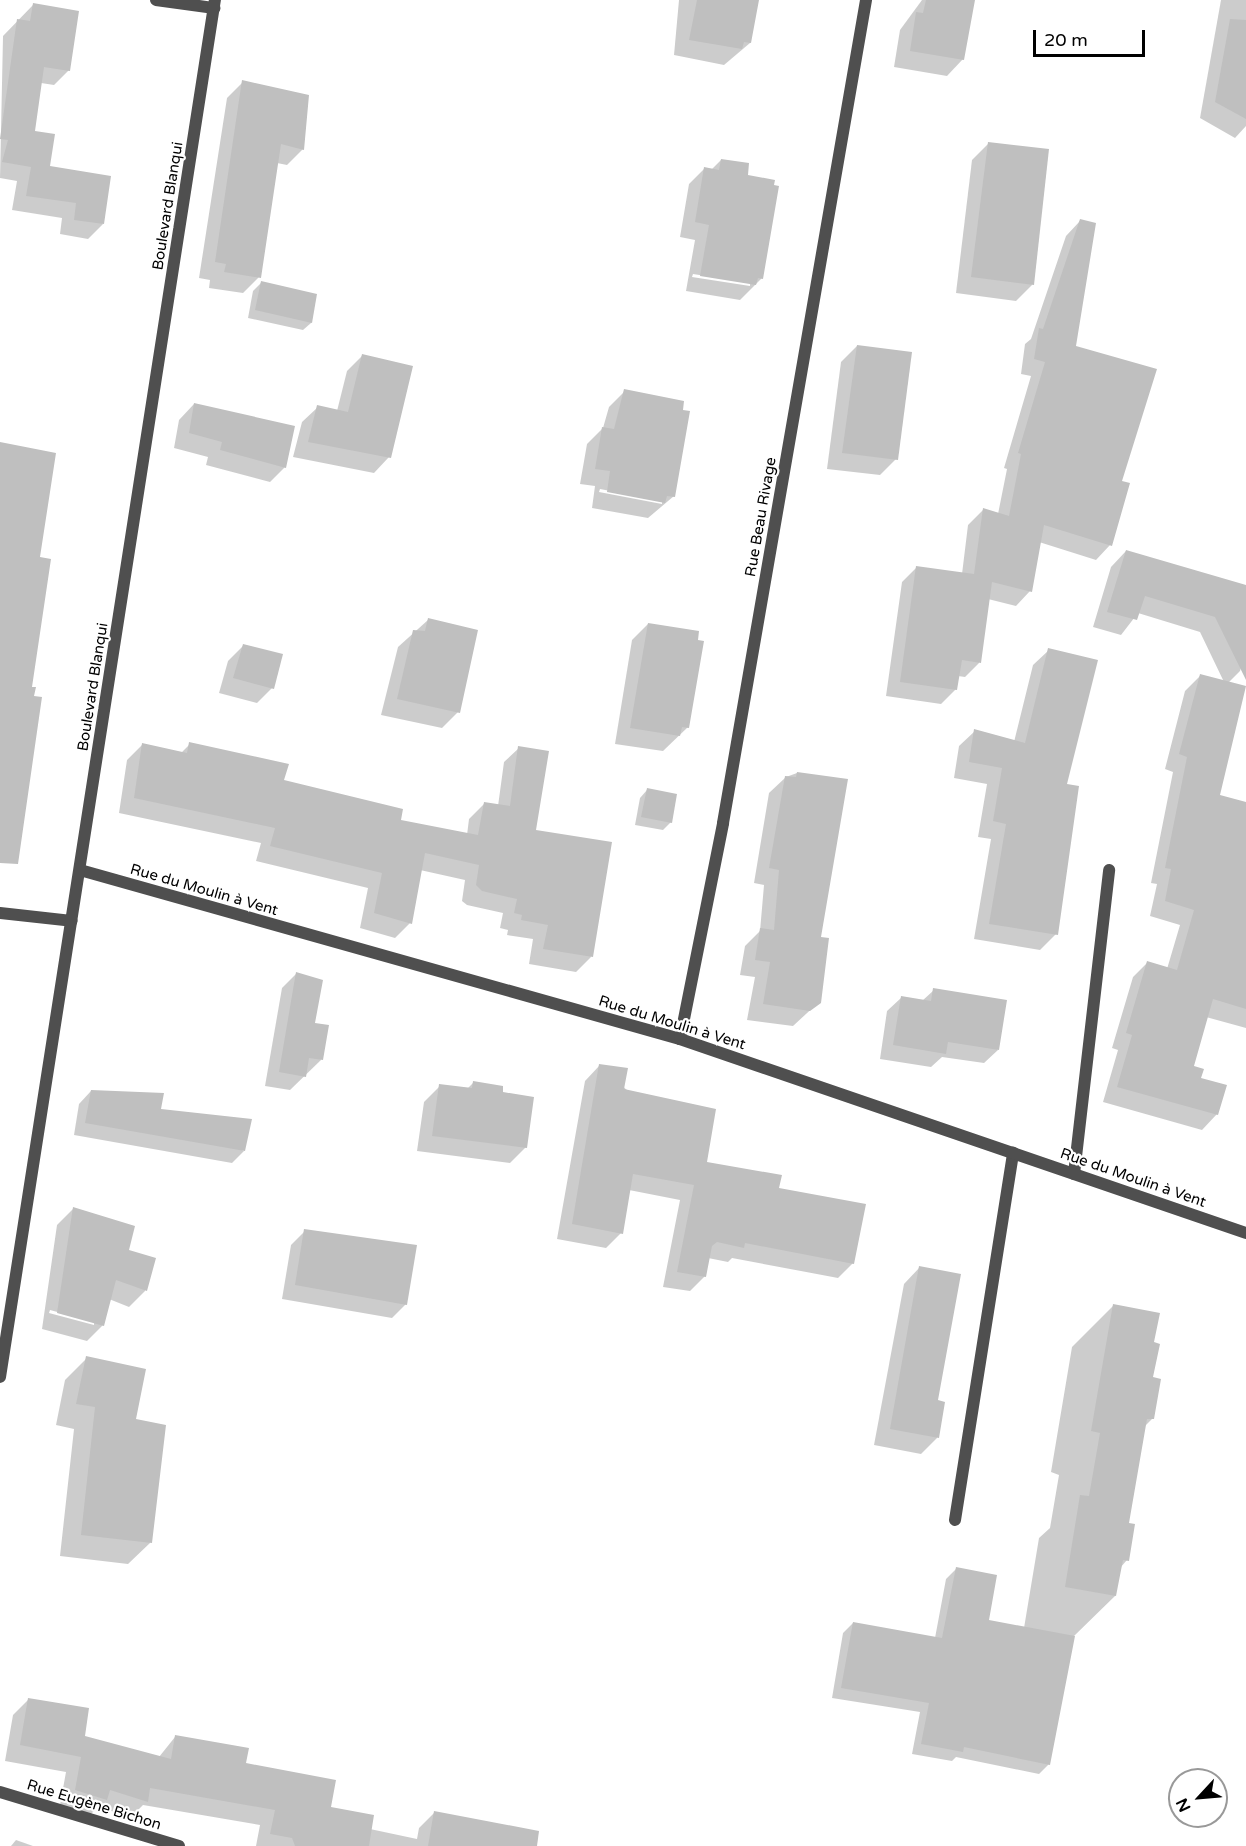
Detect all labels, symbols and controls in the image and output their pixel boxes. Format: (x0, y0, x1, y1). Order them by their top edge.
scale bar (1036, 18, 1148, 56)
text: 20 m (1044, 29, 1088, 51)
street label: Boulevard Blanqui (149, 140, 187, 272)
street label: Rue Beau Rivage (742, 456, 780, 578)
street label: Boulevard Blanqui (74, 621, 112, 753)
street label: Rue du Moulin à Vent (128, 860, 280, 920)
street label: Rue du Moulin à Vent (596, 992, 748, 1054)
street label: Rue du Moulin à Vent (1058, 1145, 1208, 1211)
north arrow (1168, 1768, 1228, 1828)
street label: Rue Eugène Bichon (25, 1776, 163, 1834)
text: N (1172, 1795, 1195, 1815)

